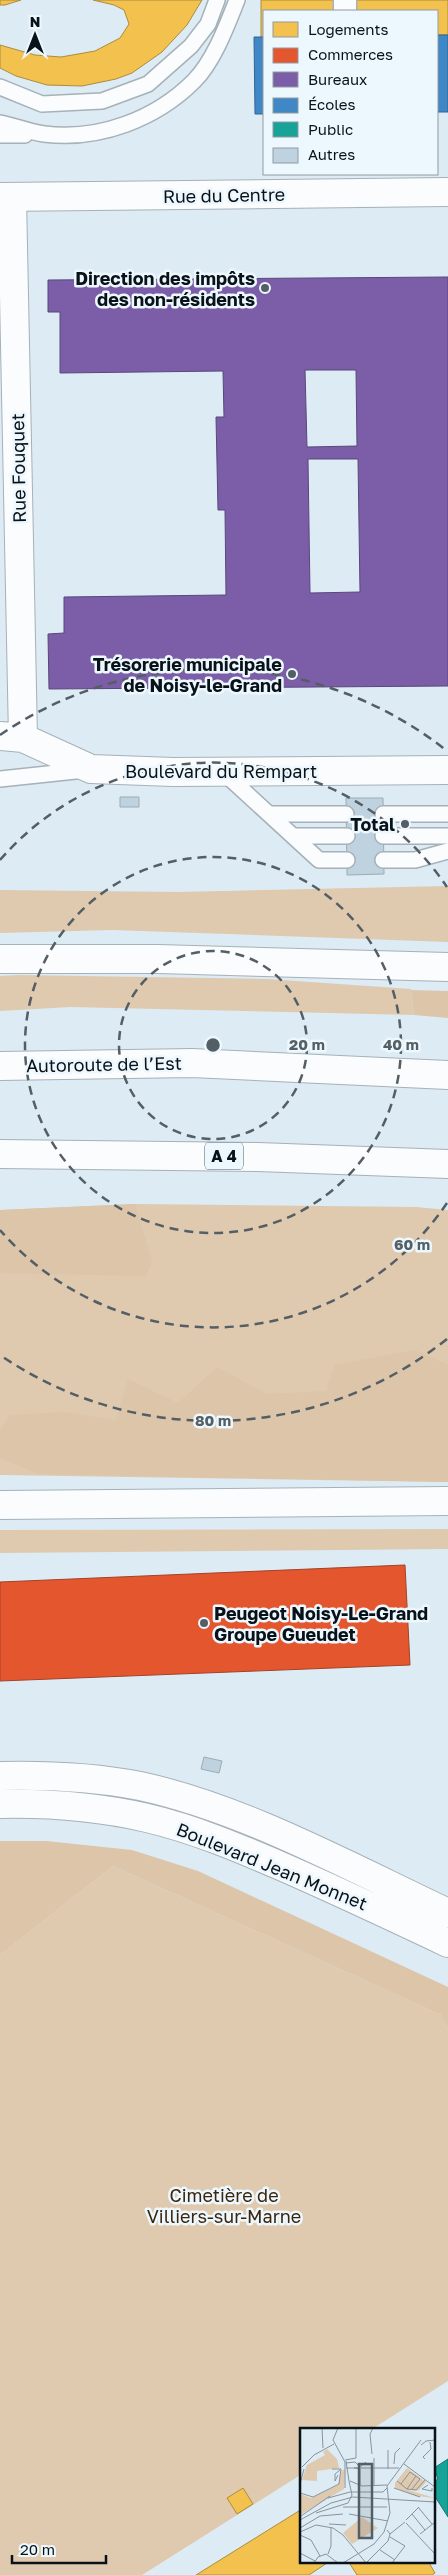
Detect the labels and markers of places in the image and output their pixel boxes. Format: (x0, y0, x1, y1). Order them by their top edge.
place label: Direction des impôts des non-résidents (75, 267, 255, 310)
marker: Direction des impôts des non-résidents (259, 282, 271, 294)
place label: Trésorerie municipale de Noisy-le-Grand (93, 653, 282, 696)
marker: Trésorerie municipale de Noisy-le-Grand (286, 668, 298, 680)
place label: Total (350, 813, 395, 835)
marker: Total (399, 818, 411, 830)
centre of rings (204, 1036, 222, 1054)
place label: Peugeot Noisy-Le-Grand Groupe Gueudet (214, 1602, 428, 1645)
marker: Peugeot Noisy-Le-Grand Groupe Gueudet (198, 1617, 210, 1629)

